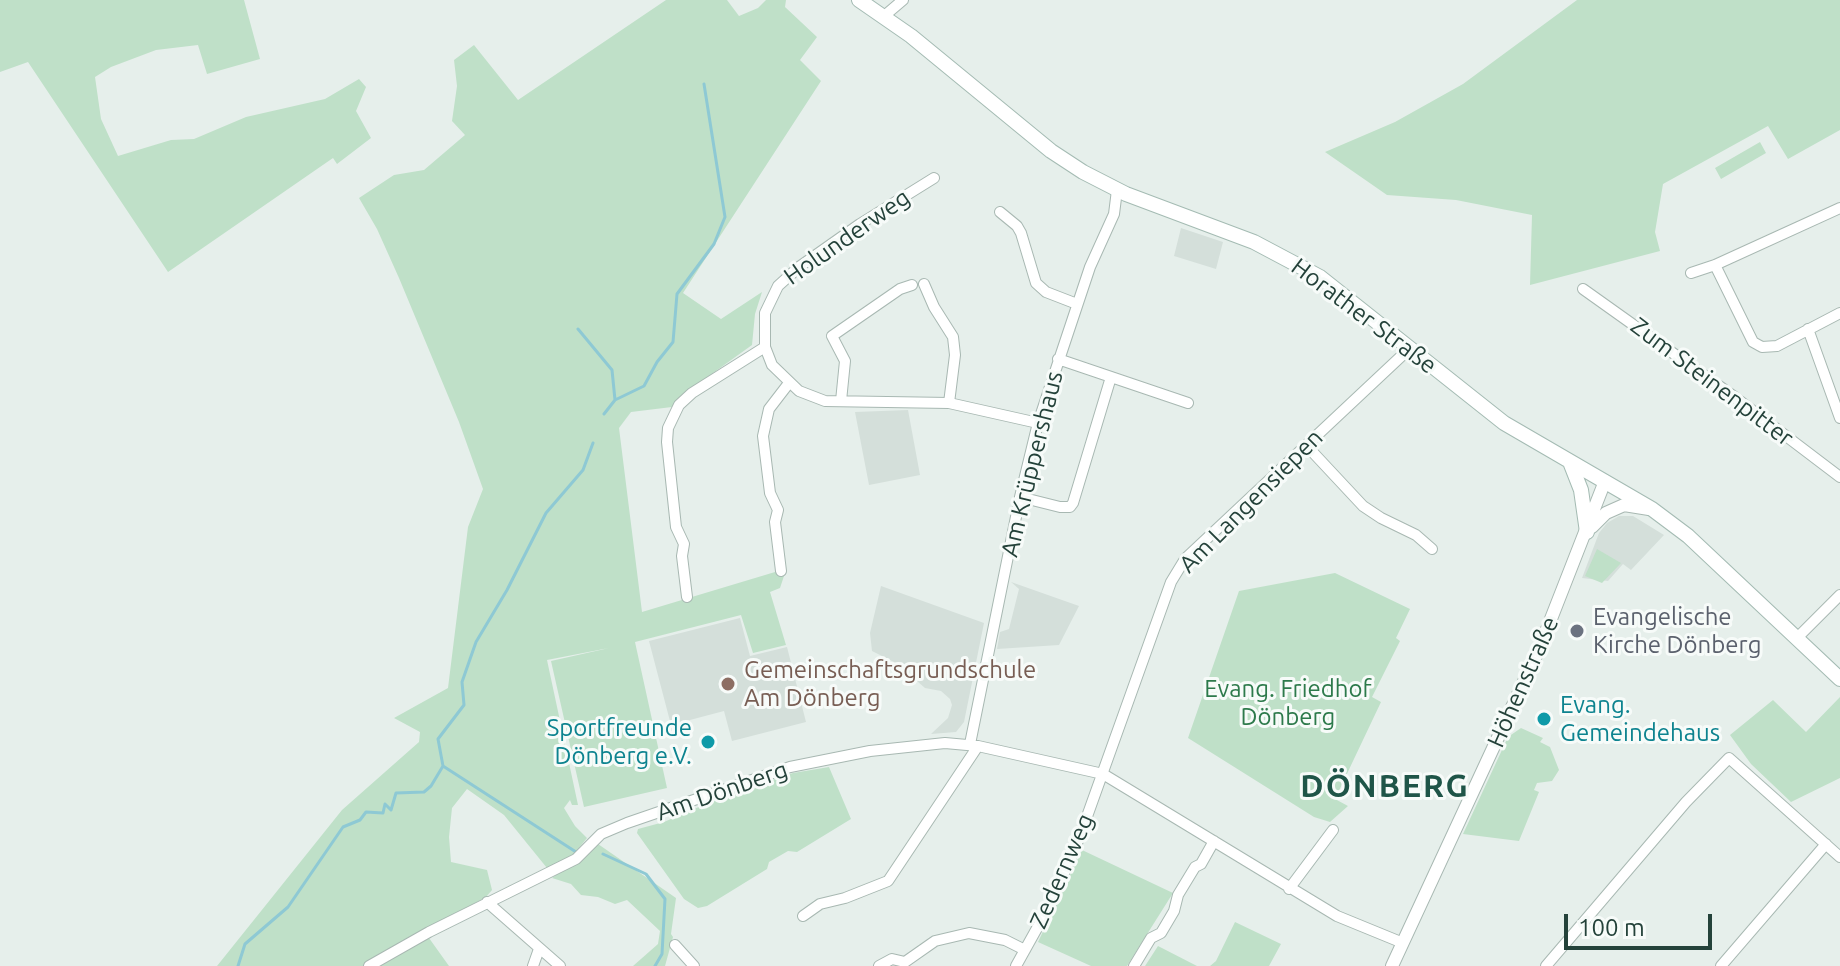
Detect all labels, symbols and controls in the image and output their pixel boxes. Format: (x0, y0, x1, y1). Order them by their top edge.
street label: Holunderweg (779, 183, 915, 291)
street label: Horather Straße (1286, 252, 1442, 380)
street label: Zum Steinenpitter (1625, 312, 1799, 452)
street label: Am Krüppershaus (995, 368, 1069, 560)
street label: Am Langensiepen (1173, 423, 1329, 579)
place label: Evangelische Kirche Dönberg (1593, 603, 1761, 659)
street label: Höhenstraße (1481, 612, 1565, 752)
marker: Evangelische Kirche Dönberg (1568, 622, 1586, 640)
place label: Gemeinschaftsgrundschule Am Dönberg (744, 656, 1036, 712)
marker: Gemeinschaftsgrundschule Am Dönberg (719, 675, 737, 693)
park label: Evang. Friedhof Dönberg (1204, 675, 1372, 731)
place label: Evang. Gemeindehaus (1560, 691, 1720, 747)
marker: Evang. Gemeindehaus (1535, 710, 1553, 728)
place label: Sportfreunde Dönberg e.V. (547, 714, 692, 770)
marker: Sportfreunde Dönberg e.V. (699, 733, 717, 751)
street label: Am Dönberg (653, 755, 791, 827)
district label: DÖNBERG (1300, 767, 1470, 805)
street label: Zedernweg (1024, 809, 1100, 933)
scale bar (1568, 898, 1716, 948)
text: 100 m (1578, 914, 1645, 941)

